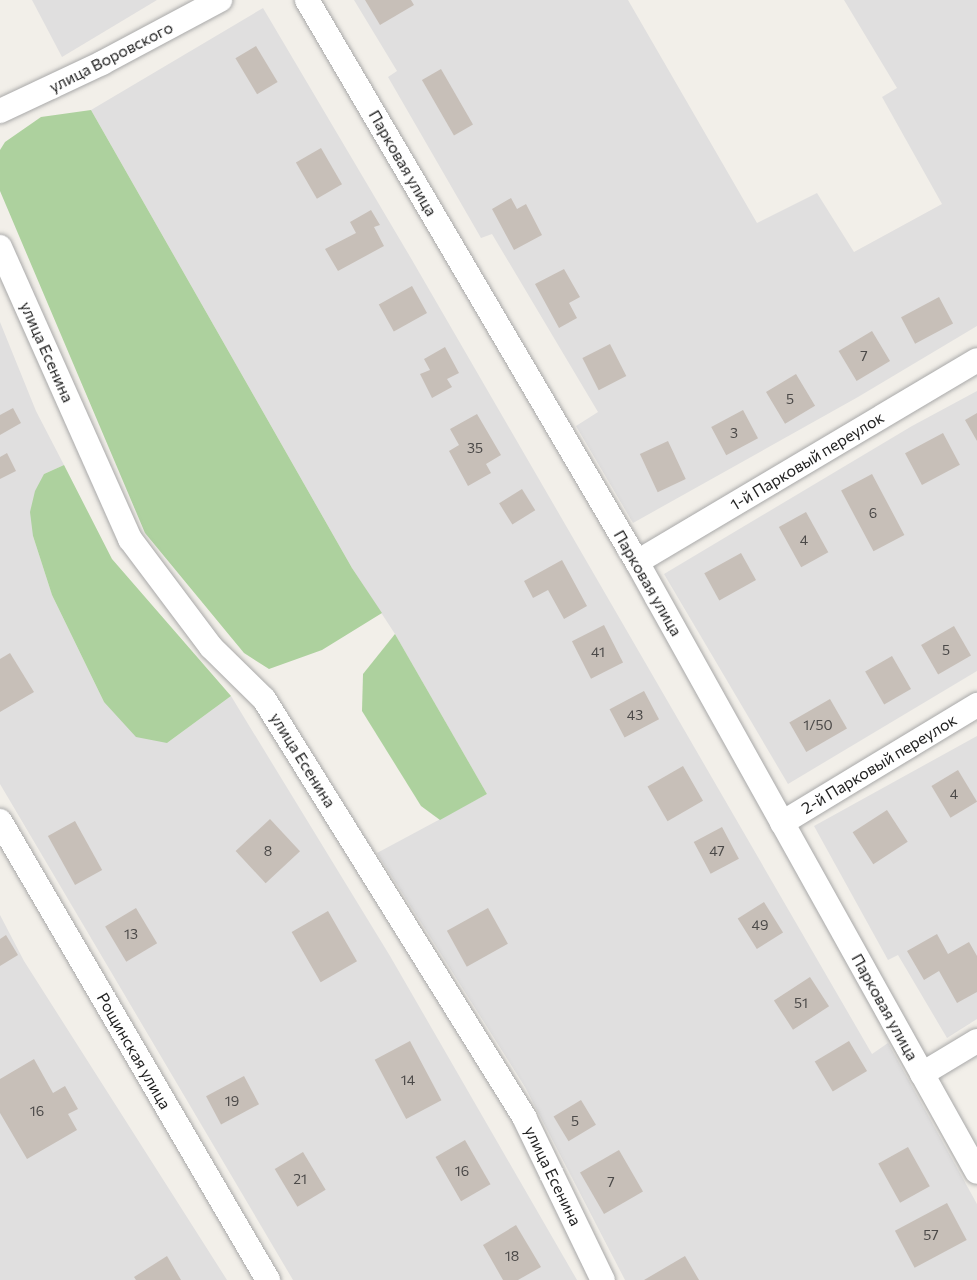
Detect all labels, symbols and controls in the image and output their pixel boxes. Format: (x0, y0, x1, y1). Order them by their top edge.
street label: улица Воровского (46, 18, 176, 96)
street label: Парковая улица (365, 107, 441, 219)
street label: улица Есенина (16, 299, 78, 405)
house number: 7 (860, 348, 868, 364)
house number: 5 (786, 391, 794, 407)
street label: 1-й Парковый переулок (727, 408, 887, 514)
house number: 3 (730, 425, 738, 441)
house number: 35 (467, 440, 483, 456)
house number: 6 (869, 505, 877, 521)
street label: Парковая улица (610, 527, 686, 639)
house number: 4 (800, 532, 808, 548)
house number: 5 (942, 642, 950, 658)
house number: 41 (591, 644, 605, 660)
house number: 43 (627, 707, 643, 723)
street label: улица Есенина (266, 709, 340, 811)
street label: 2-й Парковый переулок (798, 710, 960, 818)
house number: 1/50 (803, 717, 833, 733)
house number: 4 (950, 786, 958, 802)
house number: 8 (264, 843, 272, 859)
house number: 47 (709, 843, 725, 859)
house number: 49 (752, 917, 768, 933)
house number: 13 (124, 926, 138, 942)
street label: Парковая улица (848, 950, 922, 1064)
street label: Рощинская улица (93, 989, 175, 1113)
house number: 51 (794, 995, 808, 1011)
house number: 14 (401, 1072, 415, 1088)
house number: 19 (225, 1093, 239, 1109)
house number: 16 (30, 1103, 44, 1119)
house number: 5 (571, 1113, 579, 1129)
street label: улица Есенина (521, 1123, 585, 1229)
house number: 16 (455, 1163, 469, 1179)
house number: 21 (293, 1171, 307, 1187)
house number: 7 (607, 1174, 615, 1190)
house number: 57 (923, 1227, 939, 1243)
house number: 18 (505, 1248, 519, 1264)

